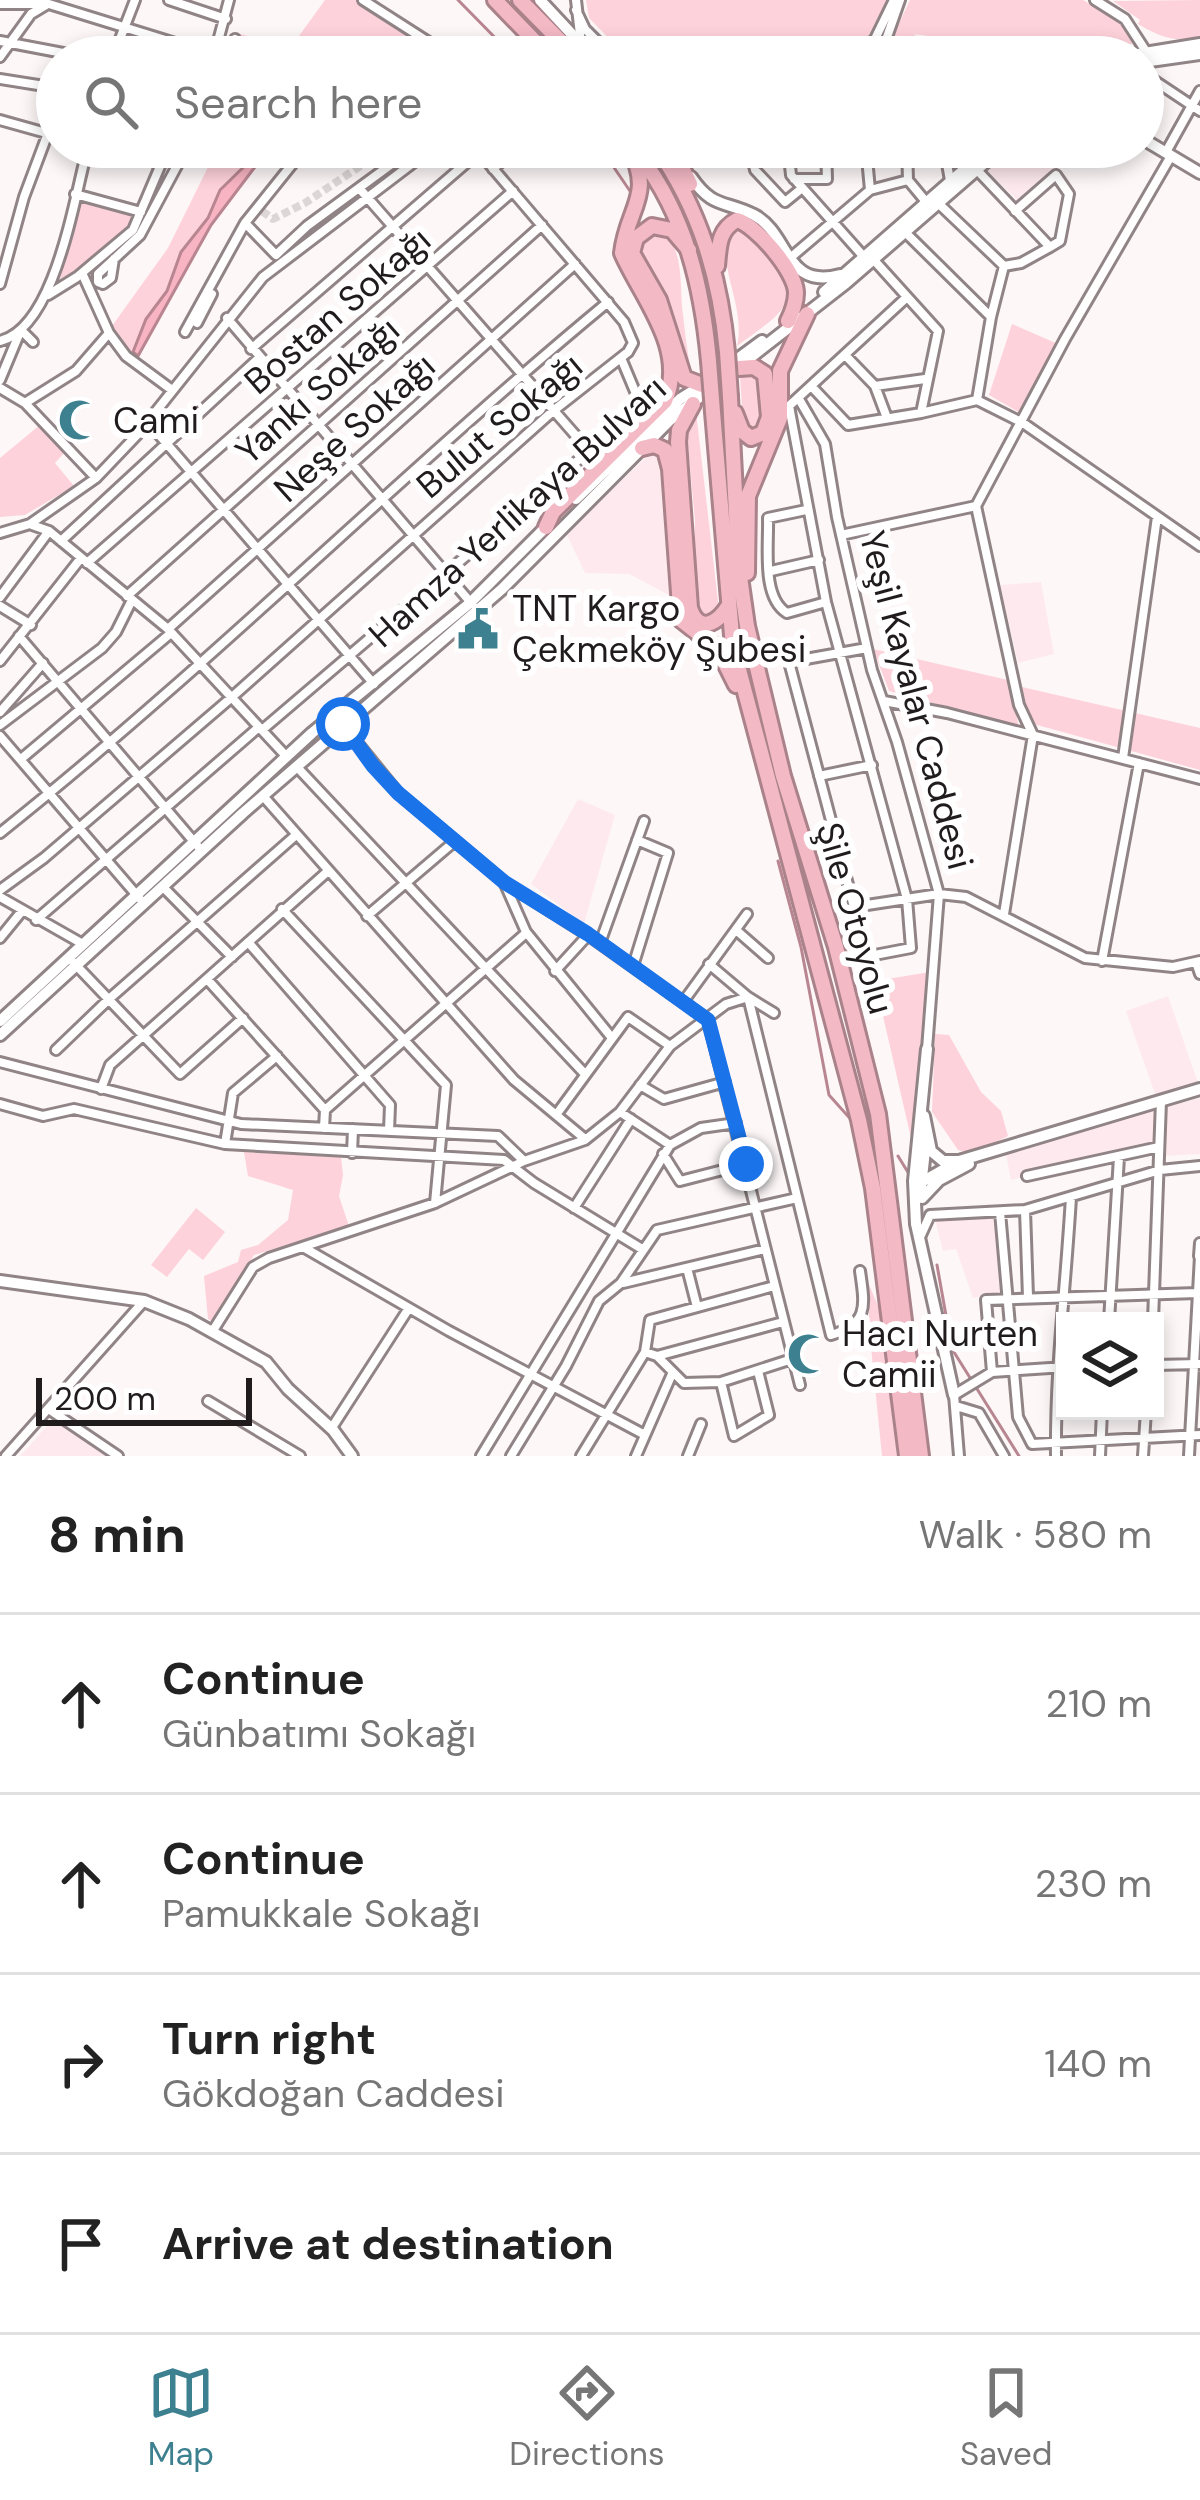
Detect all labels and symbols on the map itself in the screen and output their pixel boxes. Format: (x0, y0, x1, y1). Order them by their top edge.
street label: Bostan Sokağı (234, 216, 440, 404)
street label: Yankı Sokağı (226, 306, 409, 474)
street label: Bulut Sokağı (407, 342, 592, 509)
street label: Neşe Sokağı (264, 343, 445, 512)
street label: Hamza Yerlikaya Bulvarı (359, 365, 676, 657)
mosque icon: Cami (56, 397, 102, 443)
place label: Cami (113, 397, 199, 444)
street label: Yeşil Kayalar Caddesi (849, 526, 984, 875)
place label: TNT Kargo Çekmeköy Şubesi (512, 585, 806, 673)
public building icon: TNT Kargo Çekmeköy Şubesi (455, 606, 501, 652)
route start (316, 697, 370, 751)
street label: Şile Otoyolu (806, 817, 905, 1019)
route end (719, 1137, 773, 1191)
place label: Hacı Nurten Camii (842, 1310, 1038, 1398)
mosque icon: Hacı Nurten Camii (785, 1331, 831, 1377)
scale bar (36, 1372, 252, 1425)

